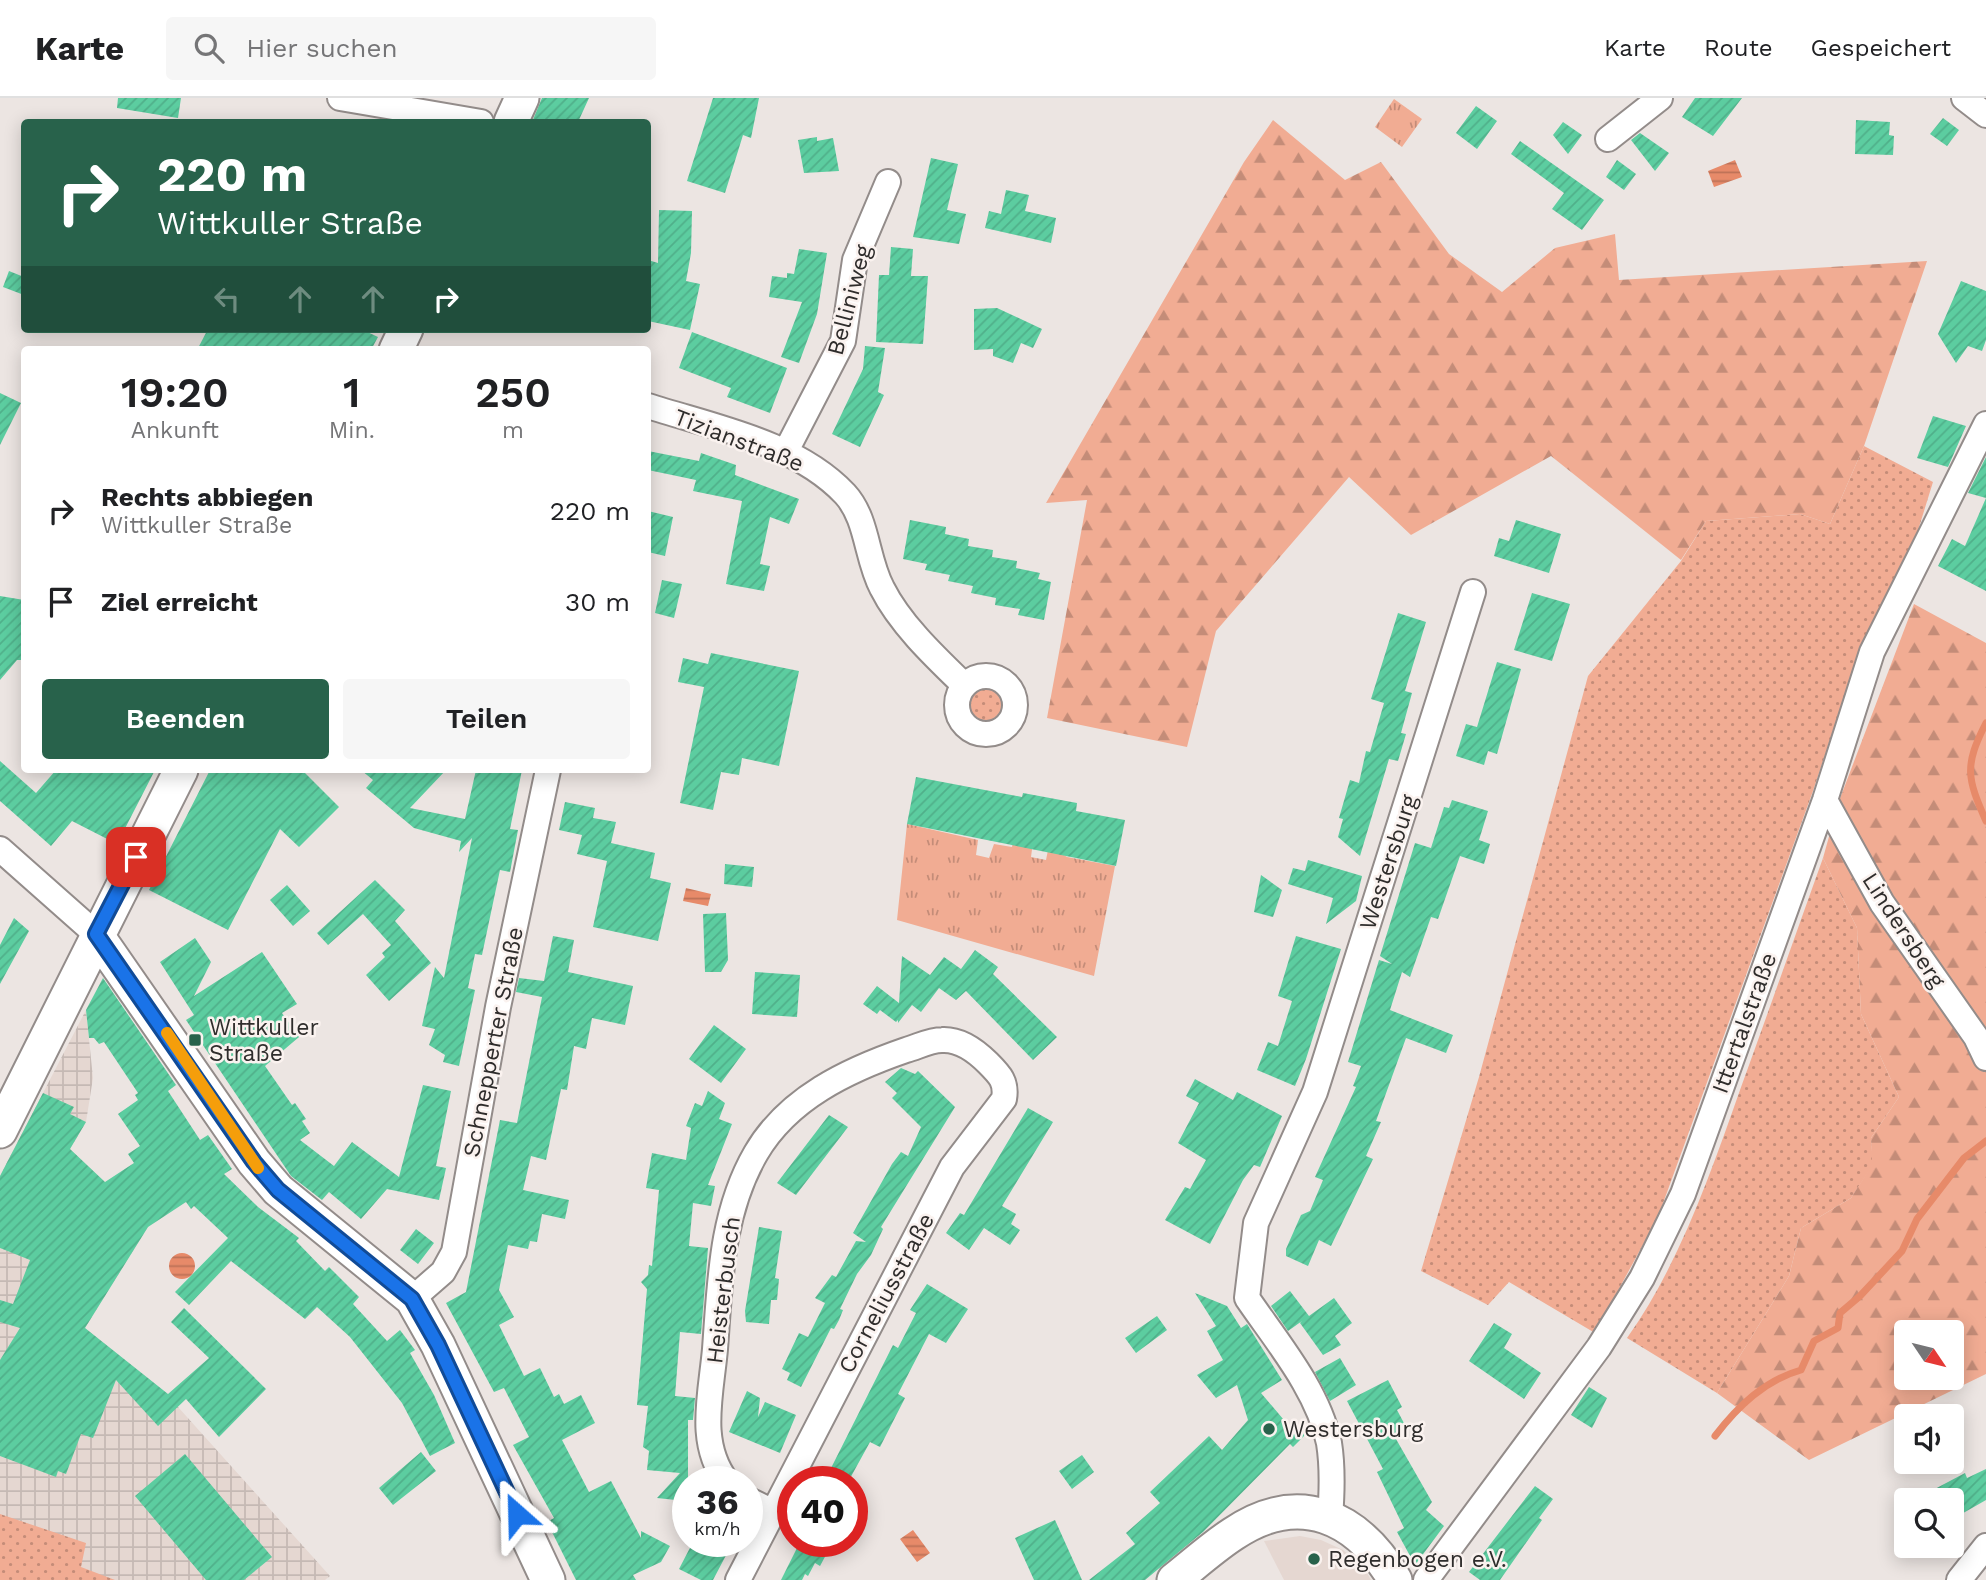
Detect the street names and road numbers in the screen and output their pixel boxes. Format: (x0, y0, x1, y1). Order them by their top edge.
street label: Belliniweg (822, 241, 877, 358)
street label: Tizianstraße (670, 403, 807, 478)
street label: Westersburg (1354, 791, 1423, 933)
street label: Lindersberg (1856, 868, 1951, 993)
street label: Schnepperter Straße (458, 925, 529, 1159)
street label: Ittertalstraße (1707, 949, 1782, 1097)
street label: Corneliusstraße (833, 1209, 940, 1378)
street label: Heisterbusch (701, 1215, 746, 1365)

